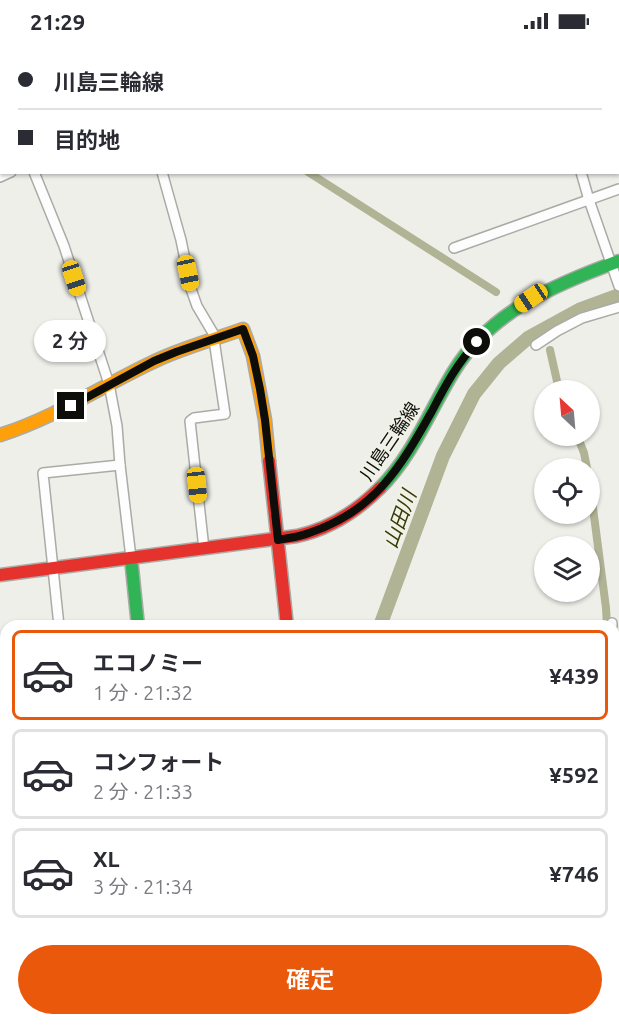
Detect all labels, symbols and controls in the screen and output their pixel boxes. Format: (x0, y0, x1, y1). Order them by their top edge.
text: 21:29 (30, 9, 85, 34)
text: 川島三輪線 (54, 69, 164, 94)
text: 目的地 (54, 127, 120, 152)
car (175, 254, 201, 292)
car (60, 258, 88, 298)
car (511, 280, 551, 316)
callout: 2 分 (35, 319, 107, 361)
route start (463, 328, 490, 355)
text: 2 分 (52, 329, 88, 352)
north arrow (534, 380, 600, 446)
map controls (534, 380, 600, 602)
route end (57, 392, 84, 419)
street label: 川島三輪線 (356, 398, 422, 484)
button: locate (534, 458, 600, 524)
car (186, 466, 208, 504)
water label: 山田川 (378, 485, 421, 551)
button: layers (534, 536, 600, 602)
icon: car (21, 648, 75, 702)
text: エコノミー (93, 650, 203, 675)
text: ¥439 (549, 663, 599, 688)
text: 1 分 · 21:32 (93, 681, 193, 704)
icon: car (21, 747, 75, 801)
text: コンフォート (93, 749, 224, 774)
text: ¥592 (549, 762, 599, 787)
text: 2 分 · 21:33 (93, 780, 193, 803)
icon: car (21, 846, 75, 900)
text: XL (93, 846, 120, 871)
text: ¥746 (549, 861, 599, 886)
text: 3 分 · 21:34 (93, 875, 193, 898)
button: 確定 (18, 945, 602, 1014)

